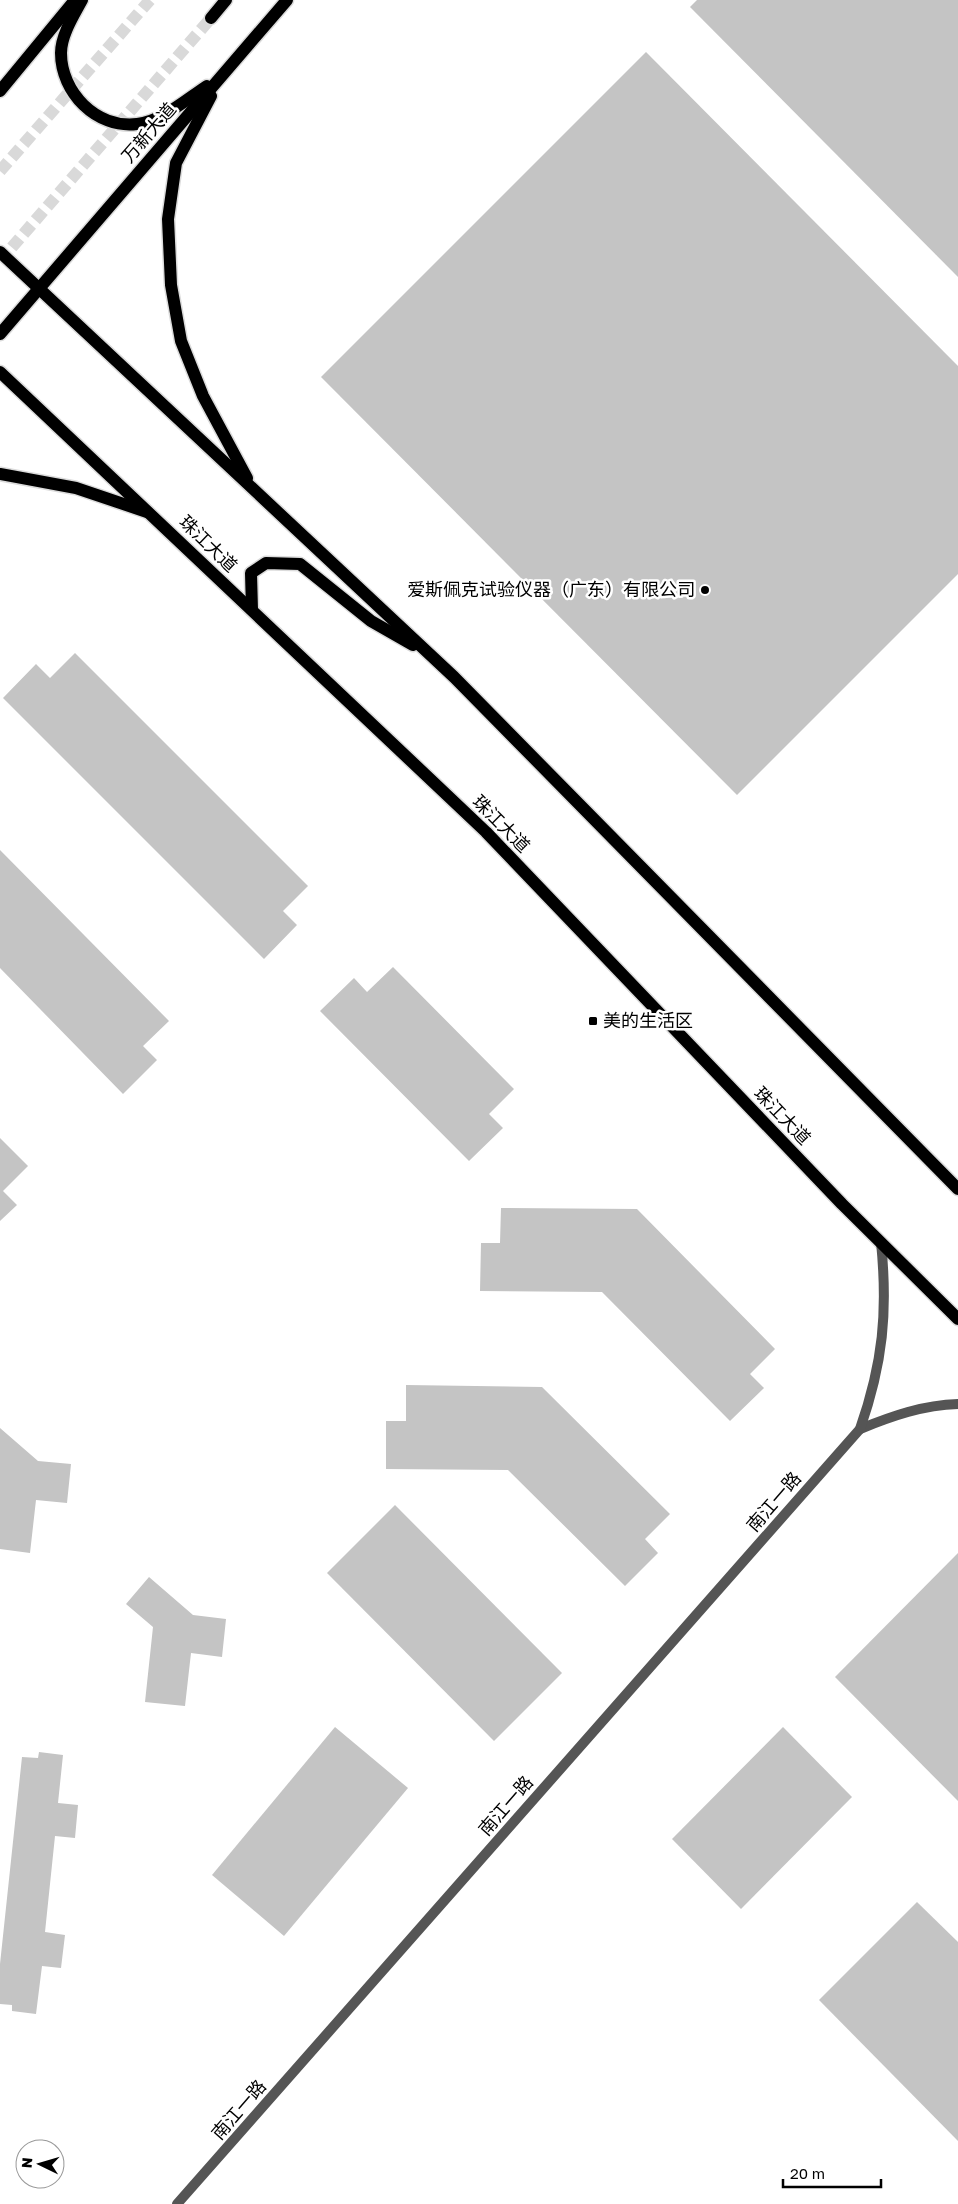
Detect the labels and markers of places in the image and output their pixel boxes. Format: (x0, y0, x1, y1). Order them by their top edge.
place label: 爱斯佩克试验仪器（广东）有限公司 (407, 578, 695, 600)
marker: 爱斯佩克试验仪器（广东）有限公司 (699, 584, 711, 596)
place label: 美的生活区 (603, 1009, 693, 1031)
marker: 美的生活区 (587, 1015, 599, 1027)

